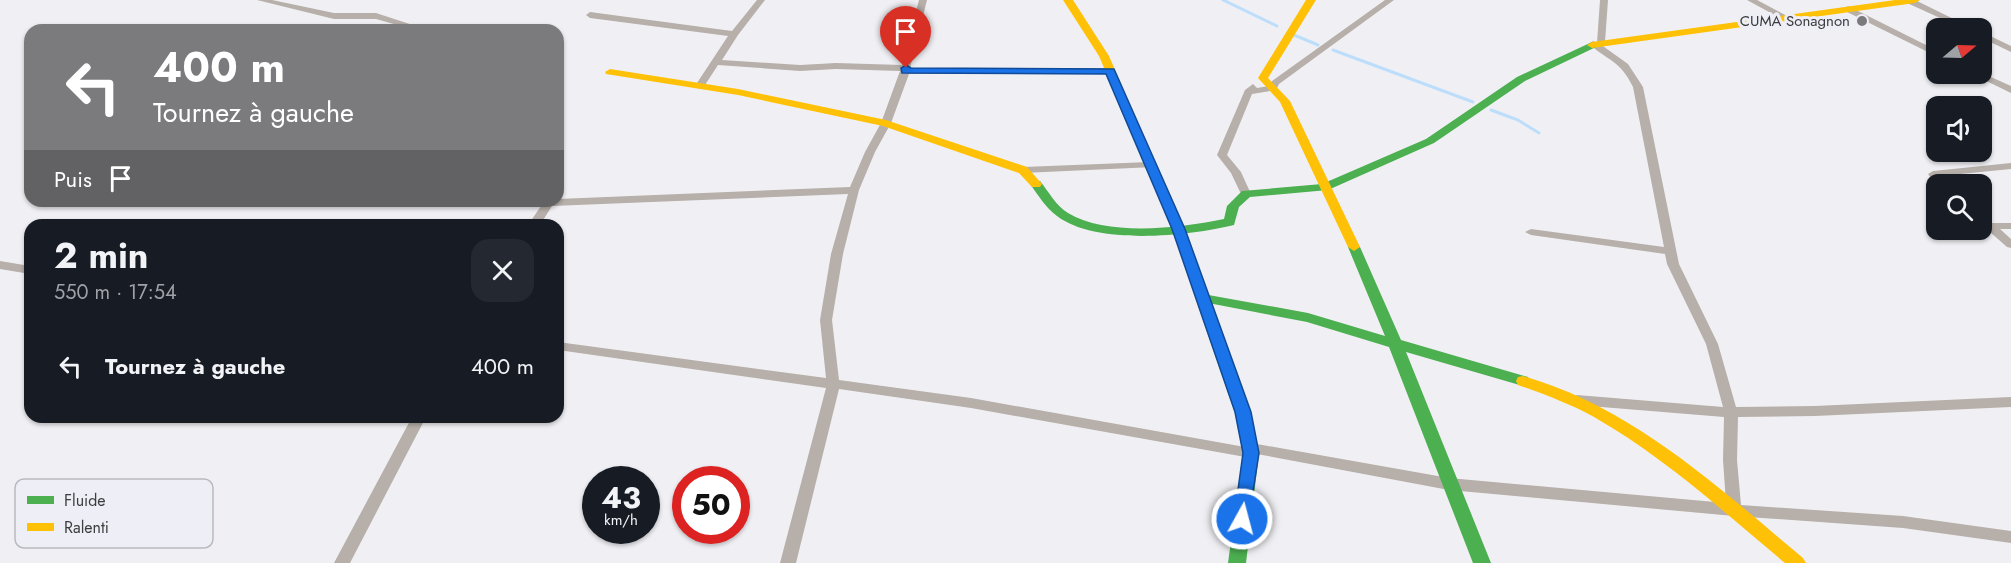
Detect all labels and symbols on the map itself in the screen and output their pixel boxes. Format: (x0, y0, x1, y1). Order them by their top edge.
pin (880, 6, 931, 68)
place label: CUMA Sonagnon (1740, 10, 1850, 32)
marker: CUMA Sonagnon (1855, 14, 1869, 28)
north arrow (1926, 18, 1992, 84)
speed limit sign: 50 (672, 466, 750, 544)
legend (15, 479, 213, 548)
position arrow (1210, 487, 1274, 551)
text: Fluide (64, 489, 106, 512)
text: Ralenti (64, 516, 109, 539)

